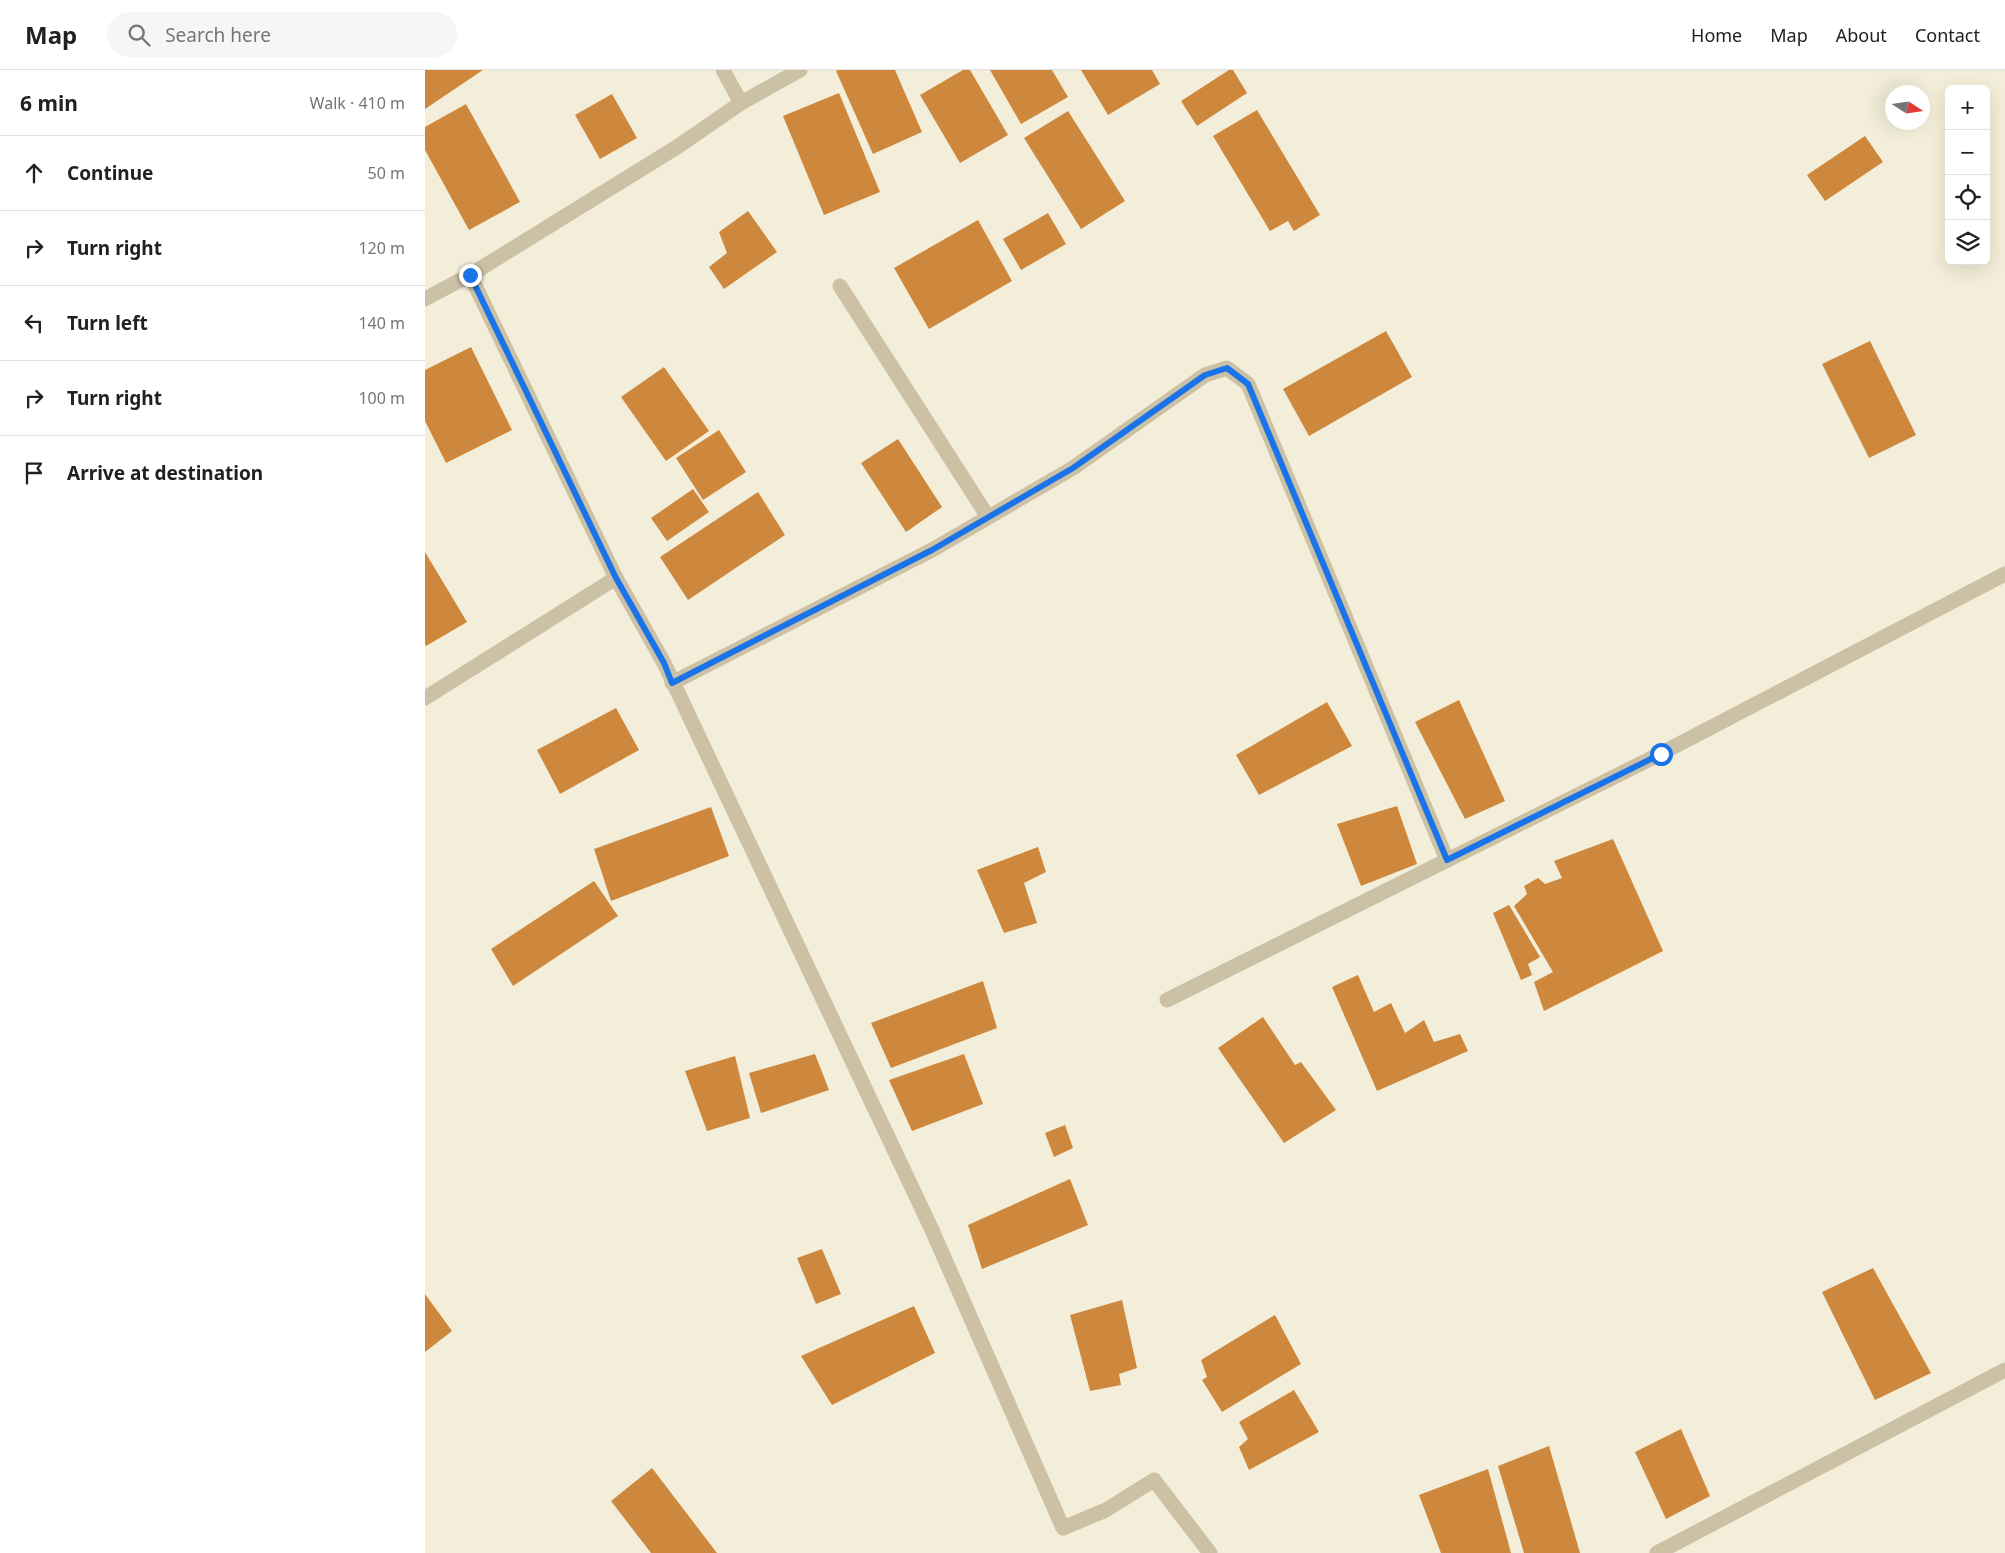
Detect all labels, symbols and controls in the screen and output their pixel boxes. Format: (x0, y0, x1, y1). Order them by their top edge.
search box (107, 12, 457, 57)
text: Map (25, 18, 77, 51)
icon: search (125, 21, 153, 49)
text: Search here (165, 22, 271, 48)
text: Home (1691, 23, 1742, 47)
text: Map (1770, 23, 1808, 47)
text: About (1836, 23, 1887, 47)
text: Contact (1915, 23, 1980, 47)
north arrow (1885, 85, 1930, 130)
map controls (1945, 85, 1990, 265)
button: + (1945, 85, 1990, 130)
text: 6 min (20, 89, 78, 117)
text: Walk · 410 m (310, 92, 405, 114)
button: − (1945, 130, 1990, 175)
icon: ahead (20, 159, 48, 187)
text: Continue (67, 160, 153, 186)
text: 50 m (368, 162, 405, 184)
button: locate (1945, 175, 1990, 220)
button: layers (1945, 220, 1990, 265)
icon: right (20, 234, 48, 262)
text: Turn right (67, 235, 162, 261)
text: 120 m (358, 237, 405, 259)
route end (459, 264, 482, 287)
icon: left (20, 309, 48, 337)
text: Turn left (67, 310, 148, 336)
text: 140 m (358, 312, 405, 334)
icon: right (20, 384, 48, 412)
text: Turn right (67, 385, 162, 411)
text: 100 m (358, 387, 405, 409)
icon: arrive (20, 459, 48, 487)
text: Arrive at destination (67, 460, 263, 486)
route start (1650, 743, 1673, 766)

